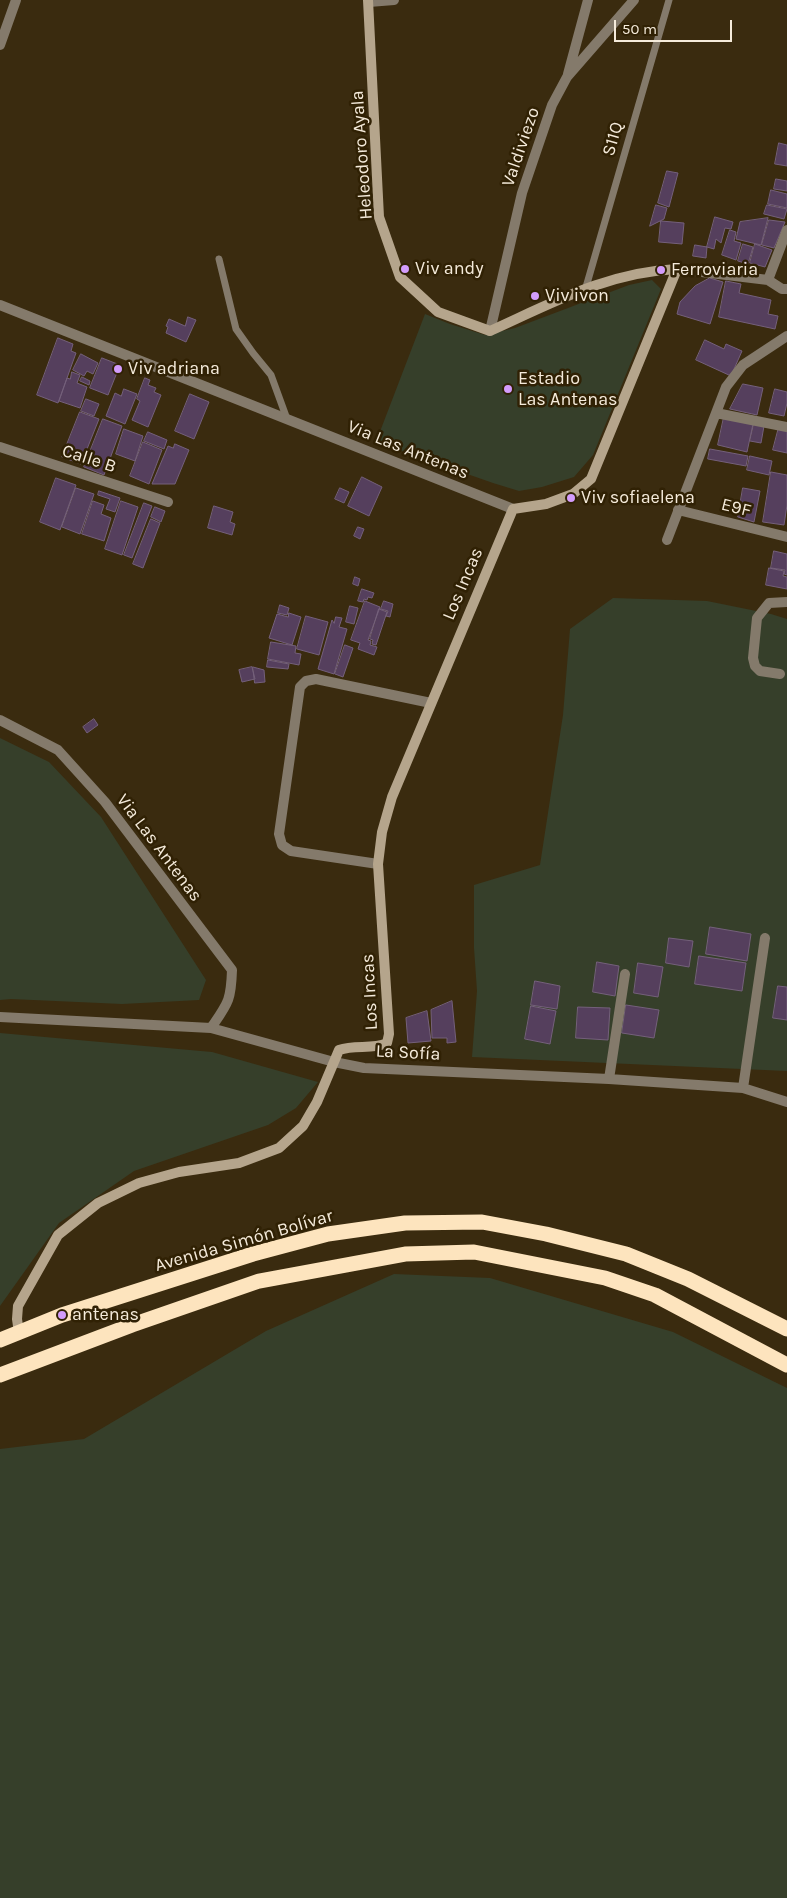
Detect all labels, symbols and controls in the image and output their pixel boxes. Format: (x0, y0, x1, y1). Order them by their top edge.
scale bar (617, 10, 734, 42)
text: 50 m (622, 20, 657, 38)
street label: Heleodoro Ayala (347, 90, 377, 220)
street label: Valdiviezo (497, 104, 545, 190)
street label: S11Q (598, 119, 628, 159)
place label: Viv andy (415, 258, 484, 280)
place label: Ferroviaria (671, 259, 758, 281)
marker: Viv andy (399, 263, 411, 275)
marker: Ferroviaria (655, 264, 667, 276)
place label: Viv ivon (545, 285, 609, 307)
marker: Viv ivon (529, 290, 541, 302)
place label: Viv adriana (128, 358, 220, 380)
marker: Viv adriana (112, 363, 124, 375)
place label: Estadio Las Antenas (518, 368, 618, 410)
marker: Estadio Las Antenas (502, 383, 514, 395)
street label: Via Las Antenas (344, 416, 472, 484)
street label: Calle B (59, 440, 119, 478)
place label: Viv sofiaelena (581, 487, 695, 509)
marker: Viv sofiaelena (565, 492, 577, 504)
street label: E9F (719, 494, 753, 522)
street label: Los Incas (438, 545, 488, 623)
street label: Via Las Antenas (112, 790, 206, 906)
street label: Los Incas (357, 953, 383, 1031)
street label: La Sofía (375, 1041, 441, 1065)
street label: Avenida Simón Bolívar (152, 1205, 336, 1277)
place label: antenas (72, 1304, 139, 1326)
marker: antenas (56, 1309, 68, 1321)

